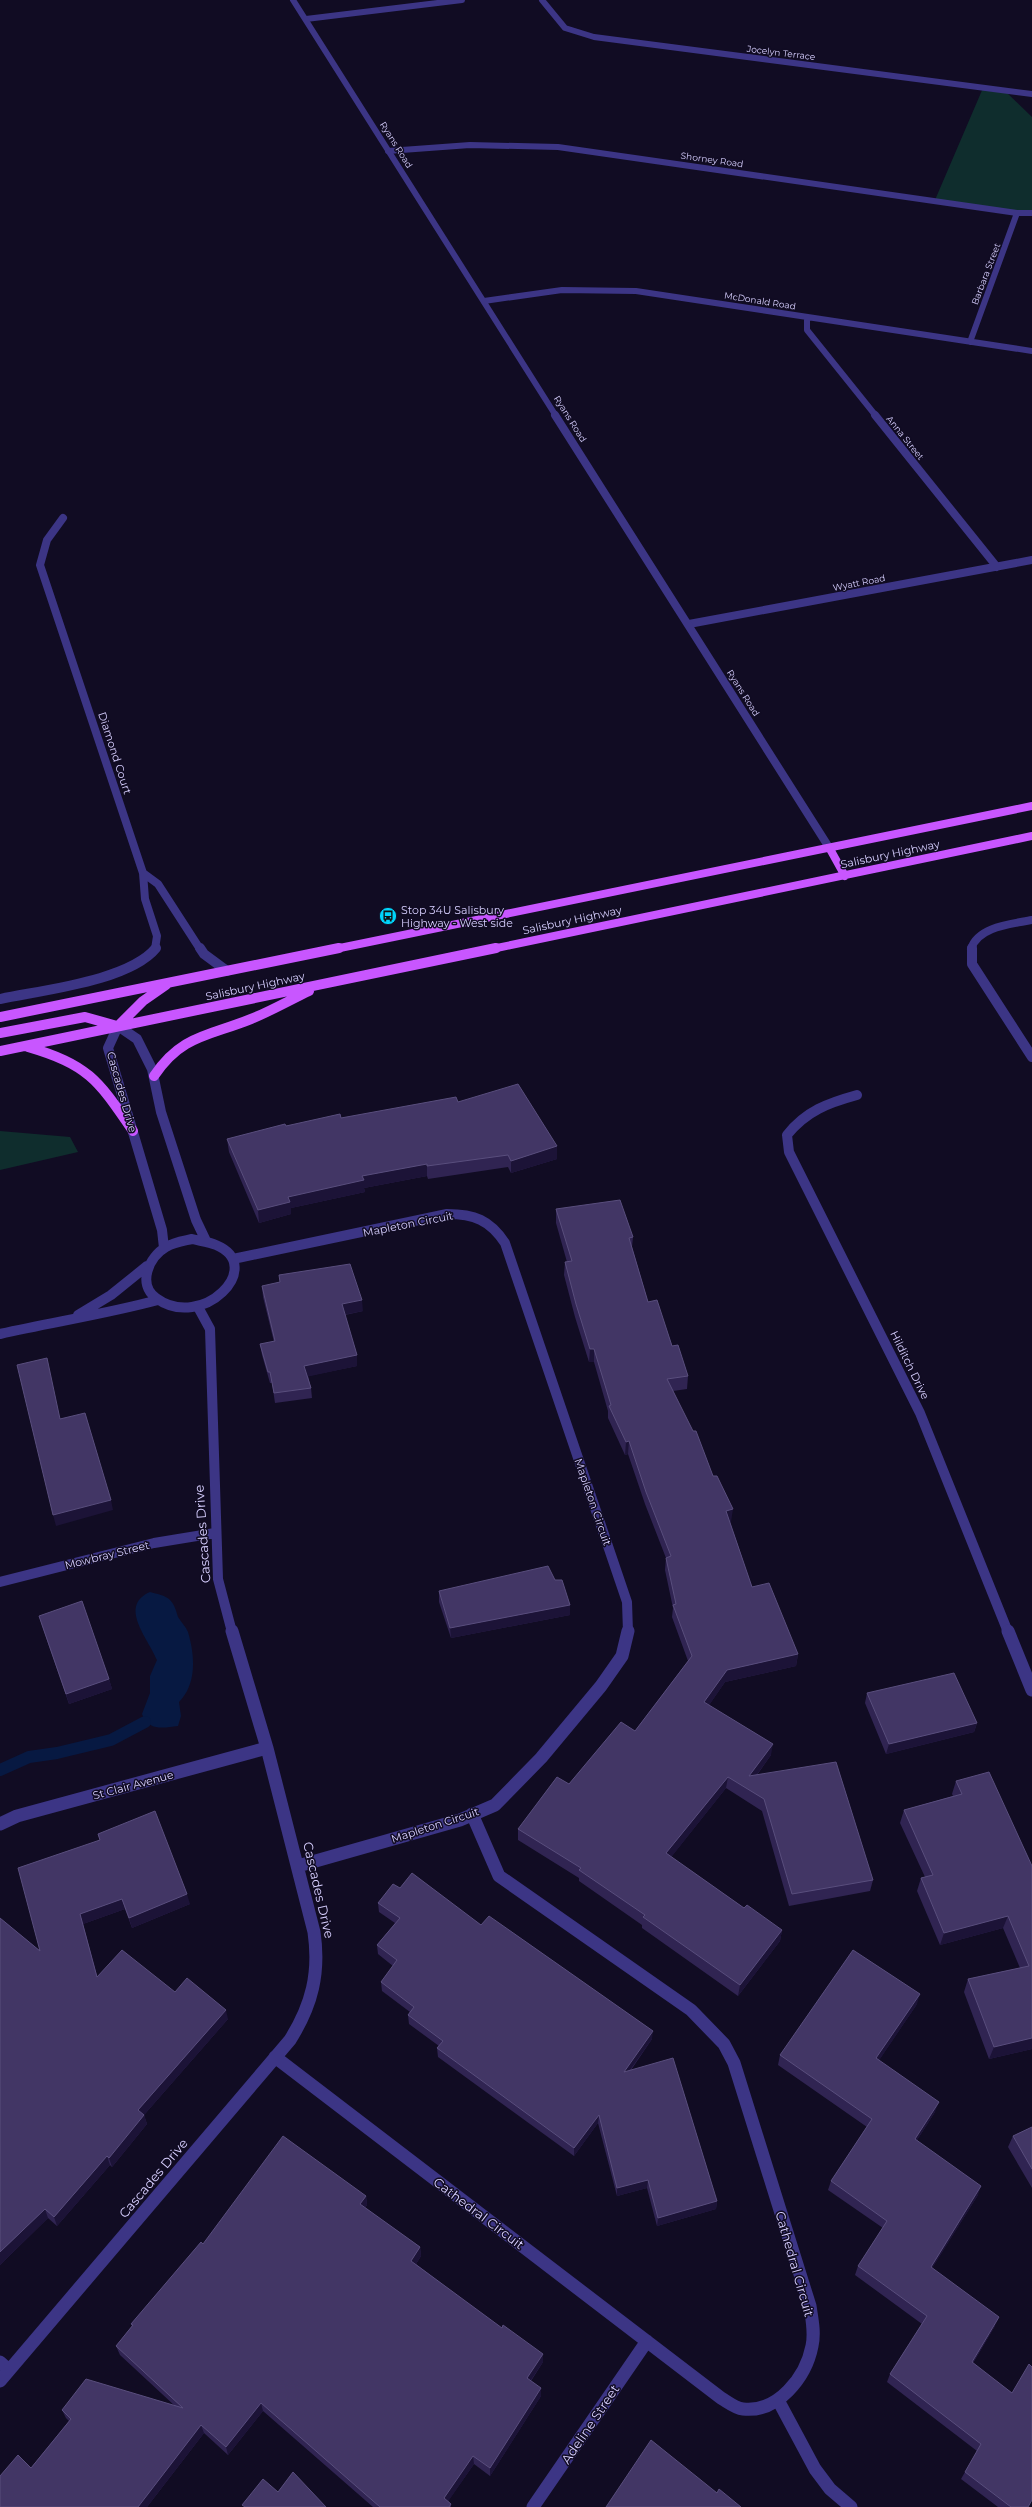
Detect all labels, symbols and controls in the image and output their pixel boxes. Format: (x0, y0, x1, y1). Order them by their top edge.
street label: Jocelyn Terrace (745, 43, 816, 62)
street label: Ryans Road (378, 119, 415, 170)
street label: Shorney Road (680, 150, 744, 169)
street label: Barbara Street (969, 241, 1002, 306)
street label: McDonald Road (723, 289, 797, 312)
street label: Ryans Road (552, 393, 589, 444)
street label: Anna Street (884, 413, 927, 462)
street label: Wyatt Road (832, 572, 886, 593)
street label: Ryans Road (725, 667, 762, 718)
street label: Diamond Court (95, 710, 135, 796)
street label: Salisbury Highway (839, 837, 941, 871)
place label: Stop 34U Salisbury Highway - West side (401, 903, 513, 930)
street label: Salisbury Highway (521, 903, 623, 937)
bus stop icon: Stop 34U Salisbury Highway - West side (378, 906, 398, 926)
street label: Salisbury Highway (204, 969, 306, 1003)
street label: Cascades Drive (104, 1050, 140, 1134)
street label: Mapleton Circuit (362, 1208, 455, 1240)
street label: Hilditch Drive (887, 1328, 933, 1402)
street label: Mapleton Circuit (571, 1456, 615, 1548)
street label: Cascades Drive (191, 1484, 213, 1584)
street label: Mowbray Street (63, 1538, 151, 1572)
street label: St Clair Avenue (91, 1767, 175, 1803)
street label: Mapleton Circuit (389, 1804, 481, 1846)
street label: Cascades Drive (300, 1840, 338, 1940)
street label: Cascades Drive (115, 2135, 191, 2221)
street label: Cathedral Circuit (431, 2174, 527, 2252)
street label: Cathedral Circuit (772, 2209, 818, 2319)
street label: Adeline Street (558, 2381, 622, 2467)

